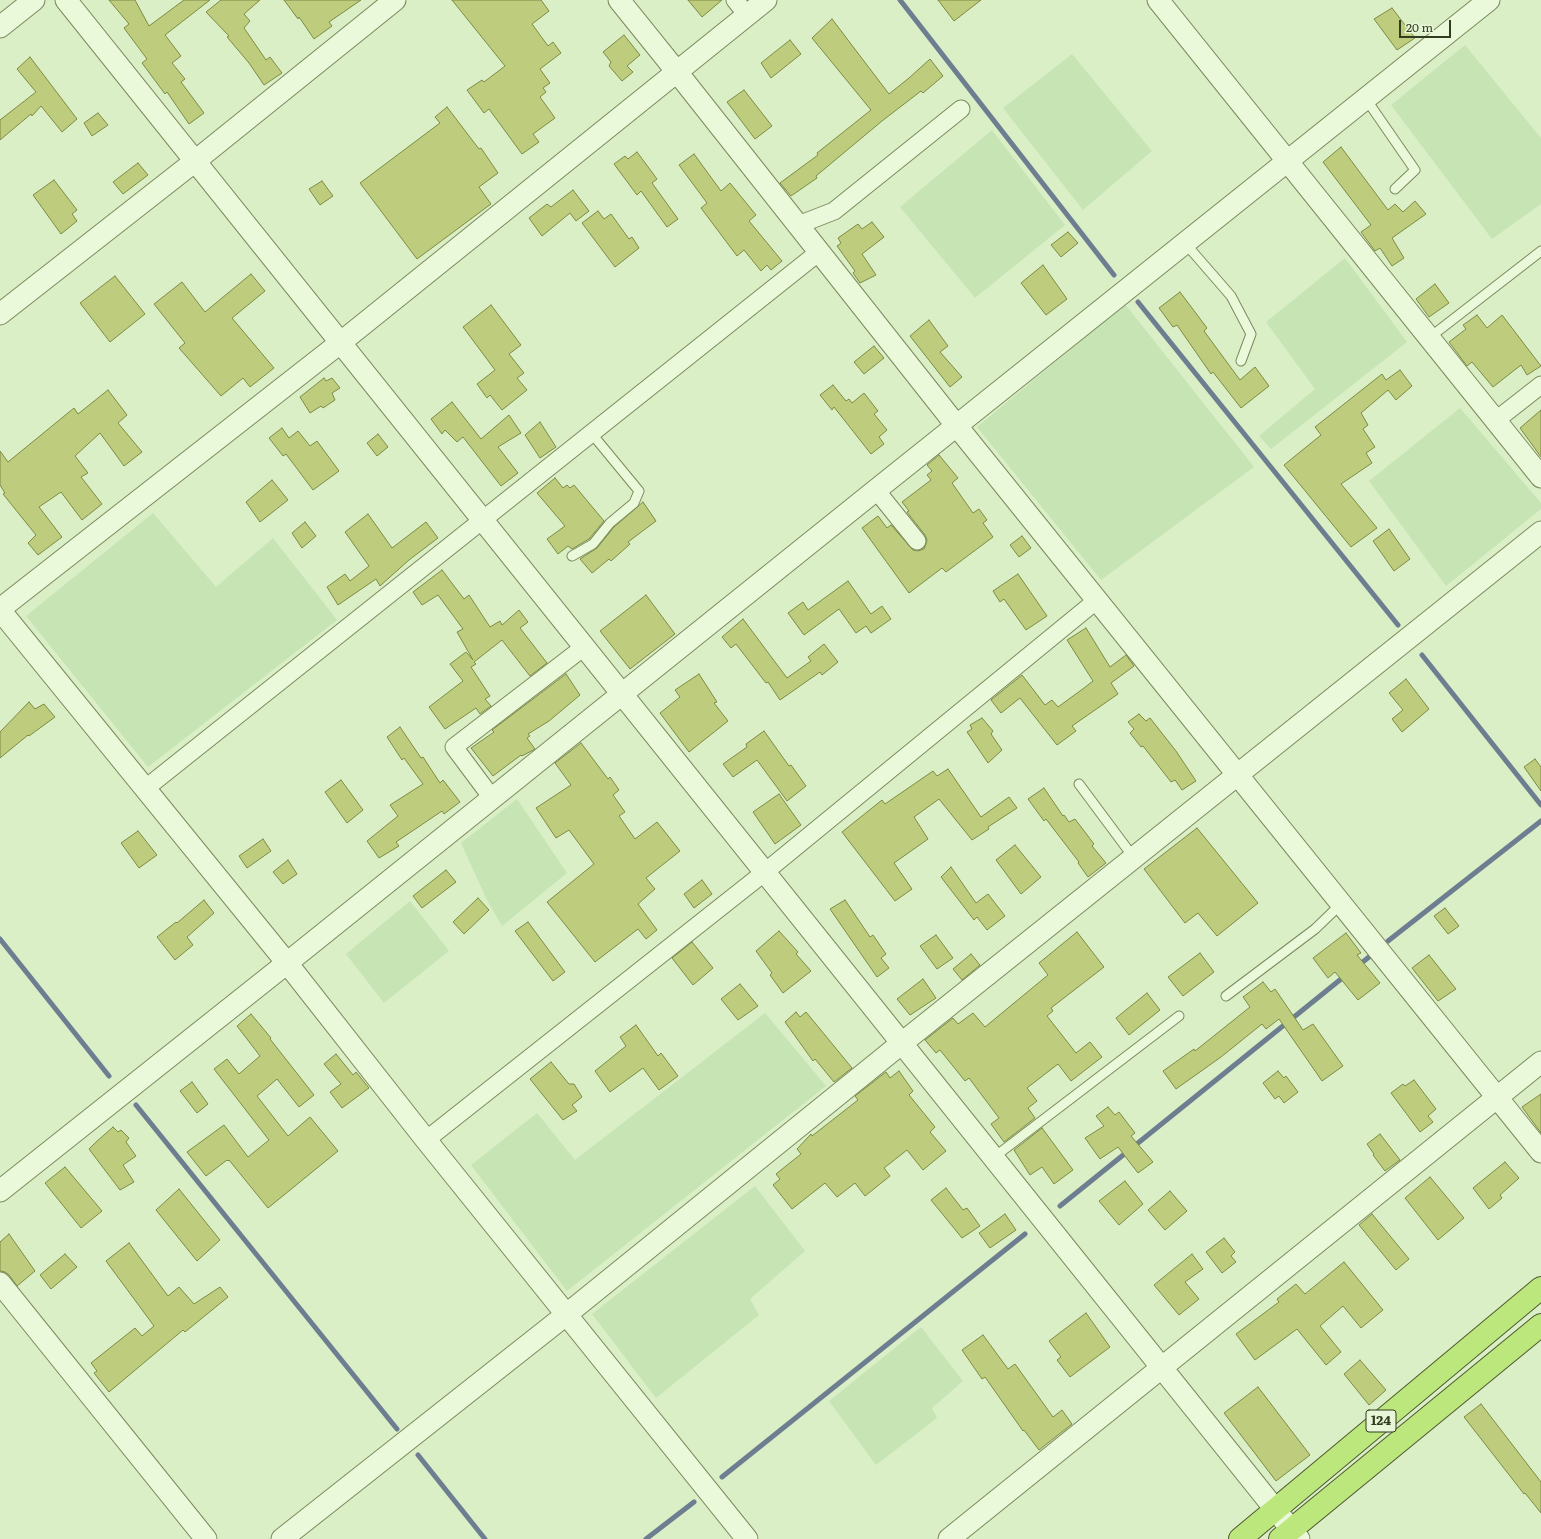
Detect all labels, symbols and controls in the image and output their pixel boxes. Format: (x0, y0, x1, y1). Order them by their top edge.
scale bar (1401, 12, 1453, 38)
text: 20 m (1406, 18, 1433, 36)
road number: 124 (1366, 1410, 1396, 1432)

